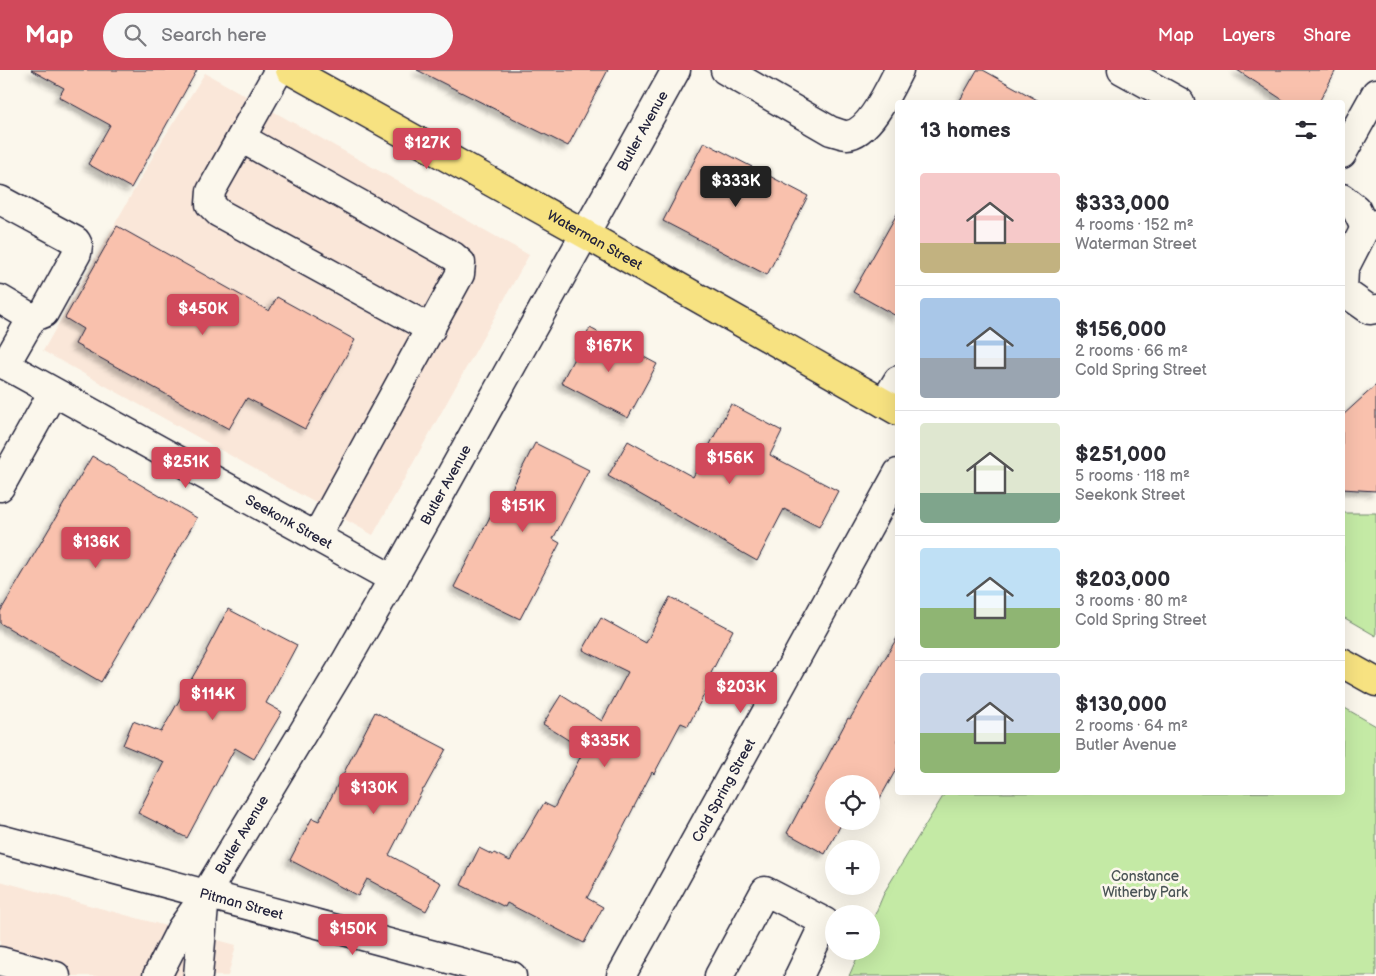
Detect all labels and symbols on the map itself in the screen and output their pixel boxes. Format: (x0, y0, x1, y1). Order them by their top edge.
street label: Butler Avenue (614, 88, 672, 174)
pin: $127K (392, 128, 462, 170)
pin: $333K (701, 166, 771, 208)
street label: Waterman Street (544, 207, 646, 274)
pin: $450K (168, 294, 238, 336)
pin: $167K (574, 330, 644, 373)
street label: Butler Avenue (417, 442, 475, 528)
pin: $156K (695, 442, 765, 485)
pin: $251K (151, 446, 221, 489)
pin: $151K (488, 490, 558, 533)
street label: Seekonk Street (242, 491, 336, 553)
pin: $136K (61, 526, 131, 569)
pin: $203K (706, 672, 776, 714)
pin: $114K (178, 678, 248, 721)
pin: $335K (570, 726, 640, 768)
street label: Cold Spring Street (688, 735, 759, 845)
pin: $130K (339, 772, 409, 815)
street label: Butler Avenue (212, 792, 272, 877)
park label: Constance Witherby Park (1102, 868, 1188, 901)
street label: Pitman Street (198, 885, 286, 924)
pin: $150K (318, 914, 388, 956)

